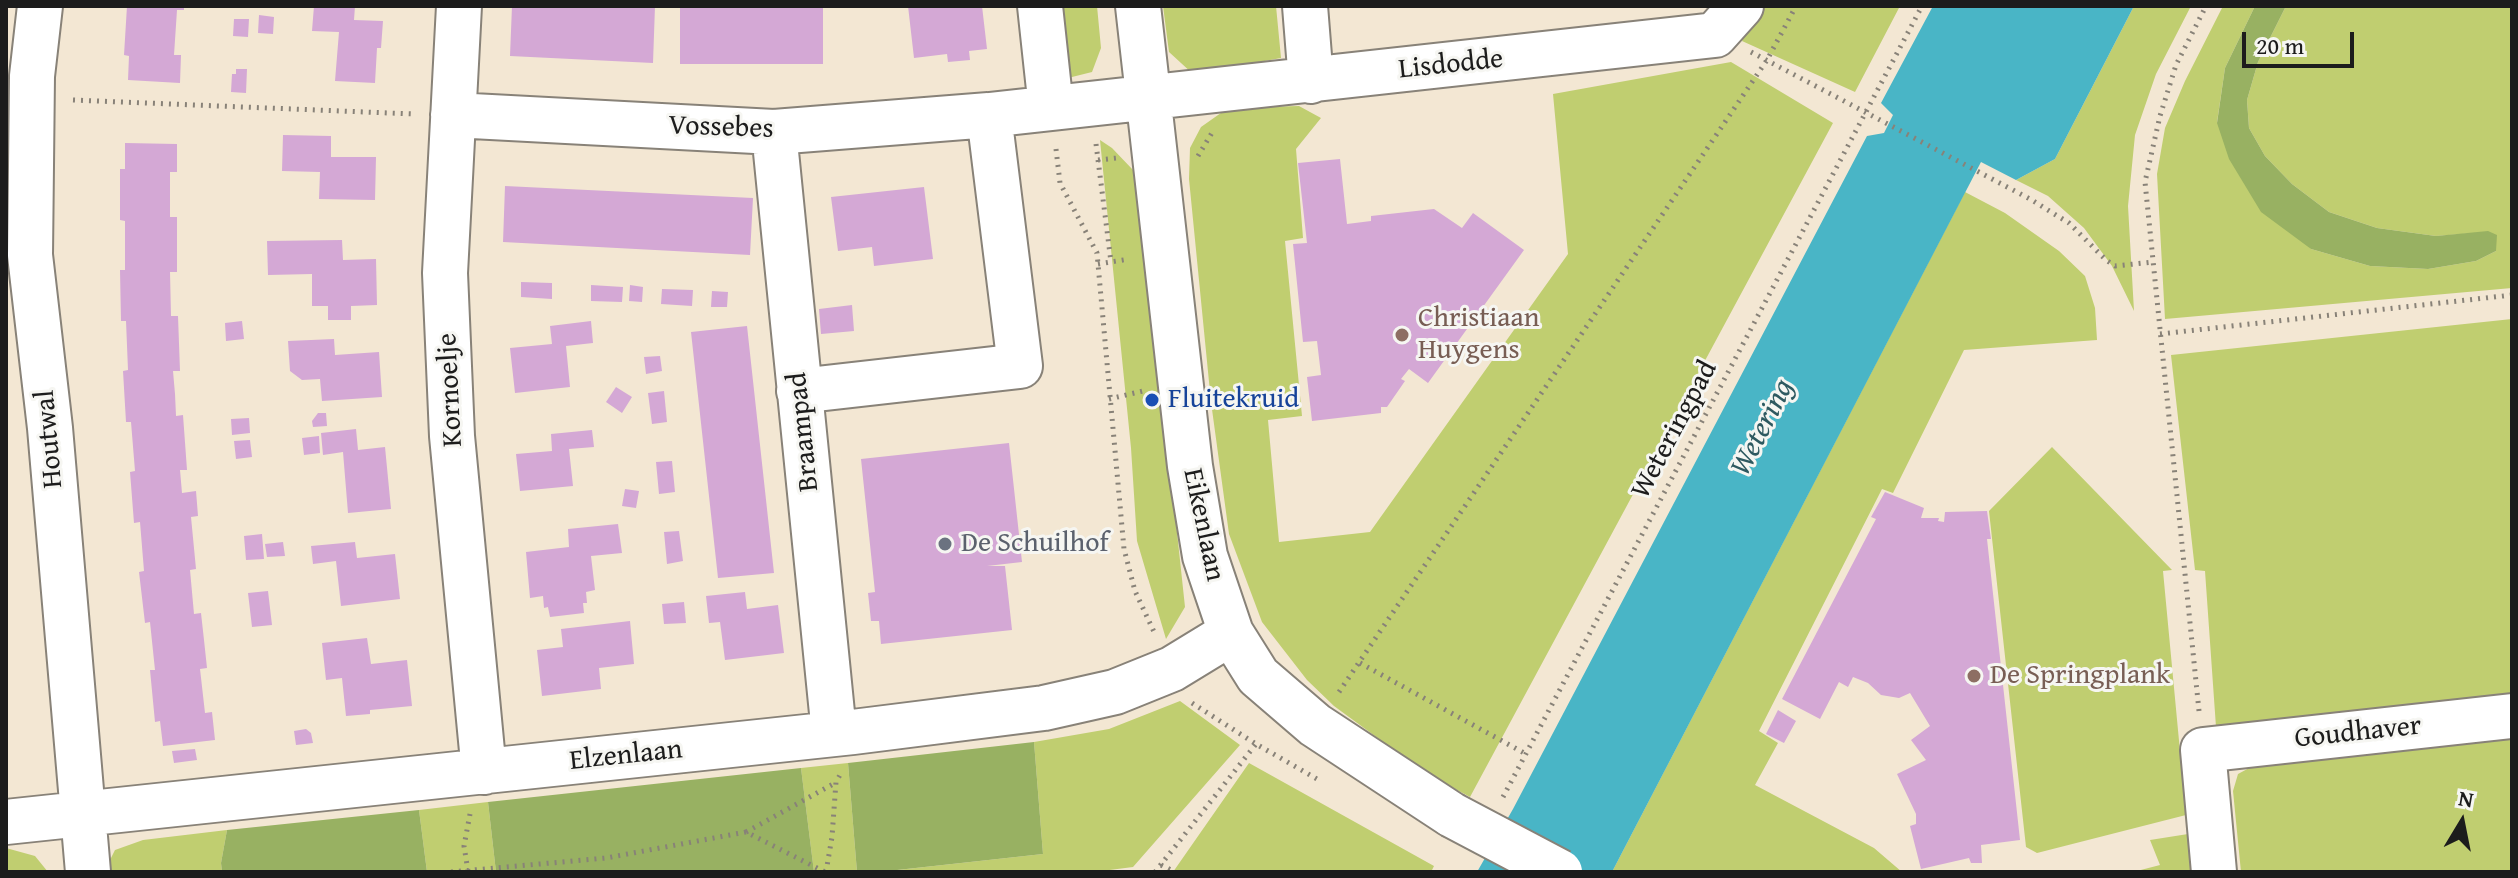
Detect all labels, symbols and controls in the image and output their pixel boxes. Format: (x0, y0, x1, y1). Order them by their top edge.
scale bar (2246, 16, 2358, 66)
text: 20 m (2256, 28, 2304, 63)
street label: Lisdodde (1397, 43, 1505, 87)
street label: Vossebes (668, 109, 774, 147)
place label: Christiaan Huygens (1418, 302, 1539, 368)
marker: Christiaan Huygens (1393, 326, 1411, 344)
street label: Kornoelje (431, 332, 471, 448)
street label: Weteringpad (1625, 355, 1725, 505)
street label: Braampad (781, 371, 827, 493)
water label: Wetering (1723, 374, 1803, 482)
place label: Fluitekruid (1168, 383, 1299, 417)
street label: Houtwal (29, 388, 71, 490)
marker: Fluitekruid (1143, 391, 1161, 409)
street label: Eikenlaan (1175, 465, 1231, 585)
place label: De Schuilhof (961, 527, 1109, 561)
marker: De Schuilhof (936, 535, 954, 553)
place label: De Springplank (1990, 659, 2170, 693)
marker: De Springplank (1965, 667, 1983, 685)
street label: Goudhaver (2293, 710, 2423, 756)
street label: Elzenlaan (568, 733, 684, 779)
text: N (2456, 781, 2476, 815)
north arrow (2422, 782, 2502, 862)

